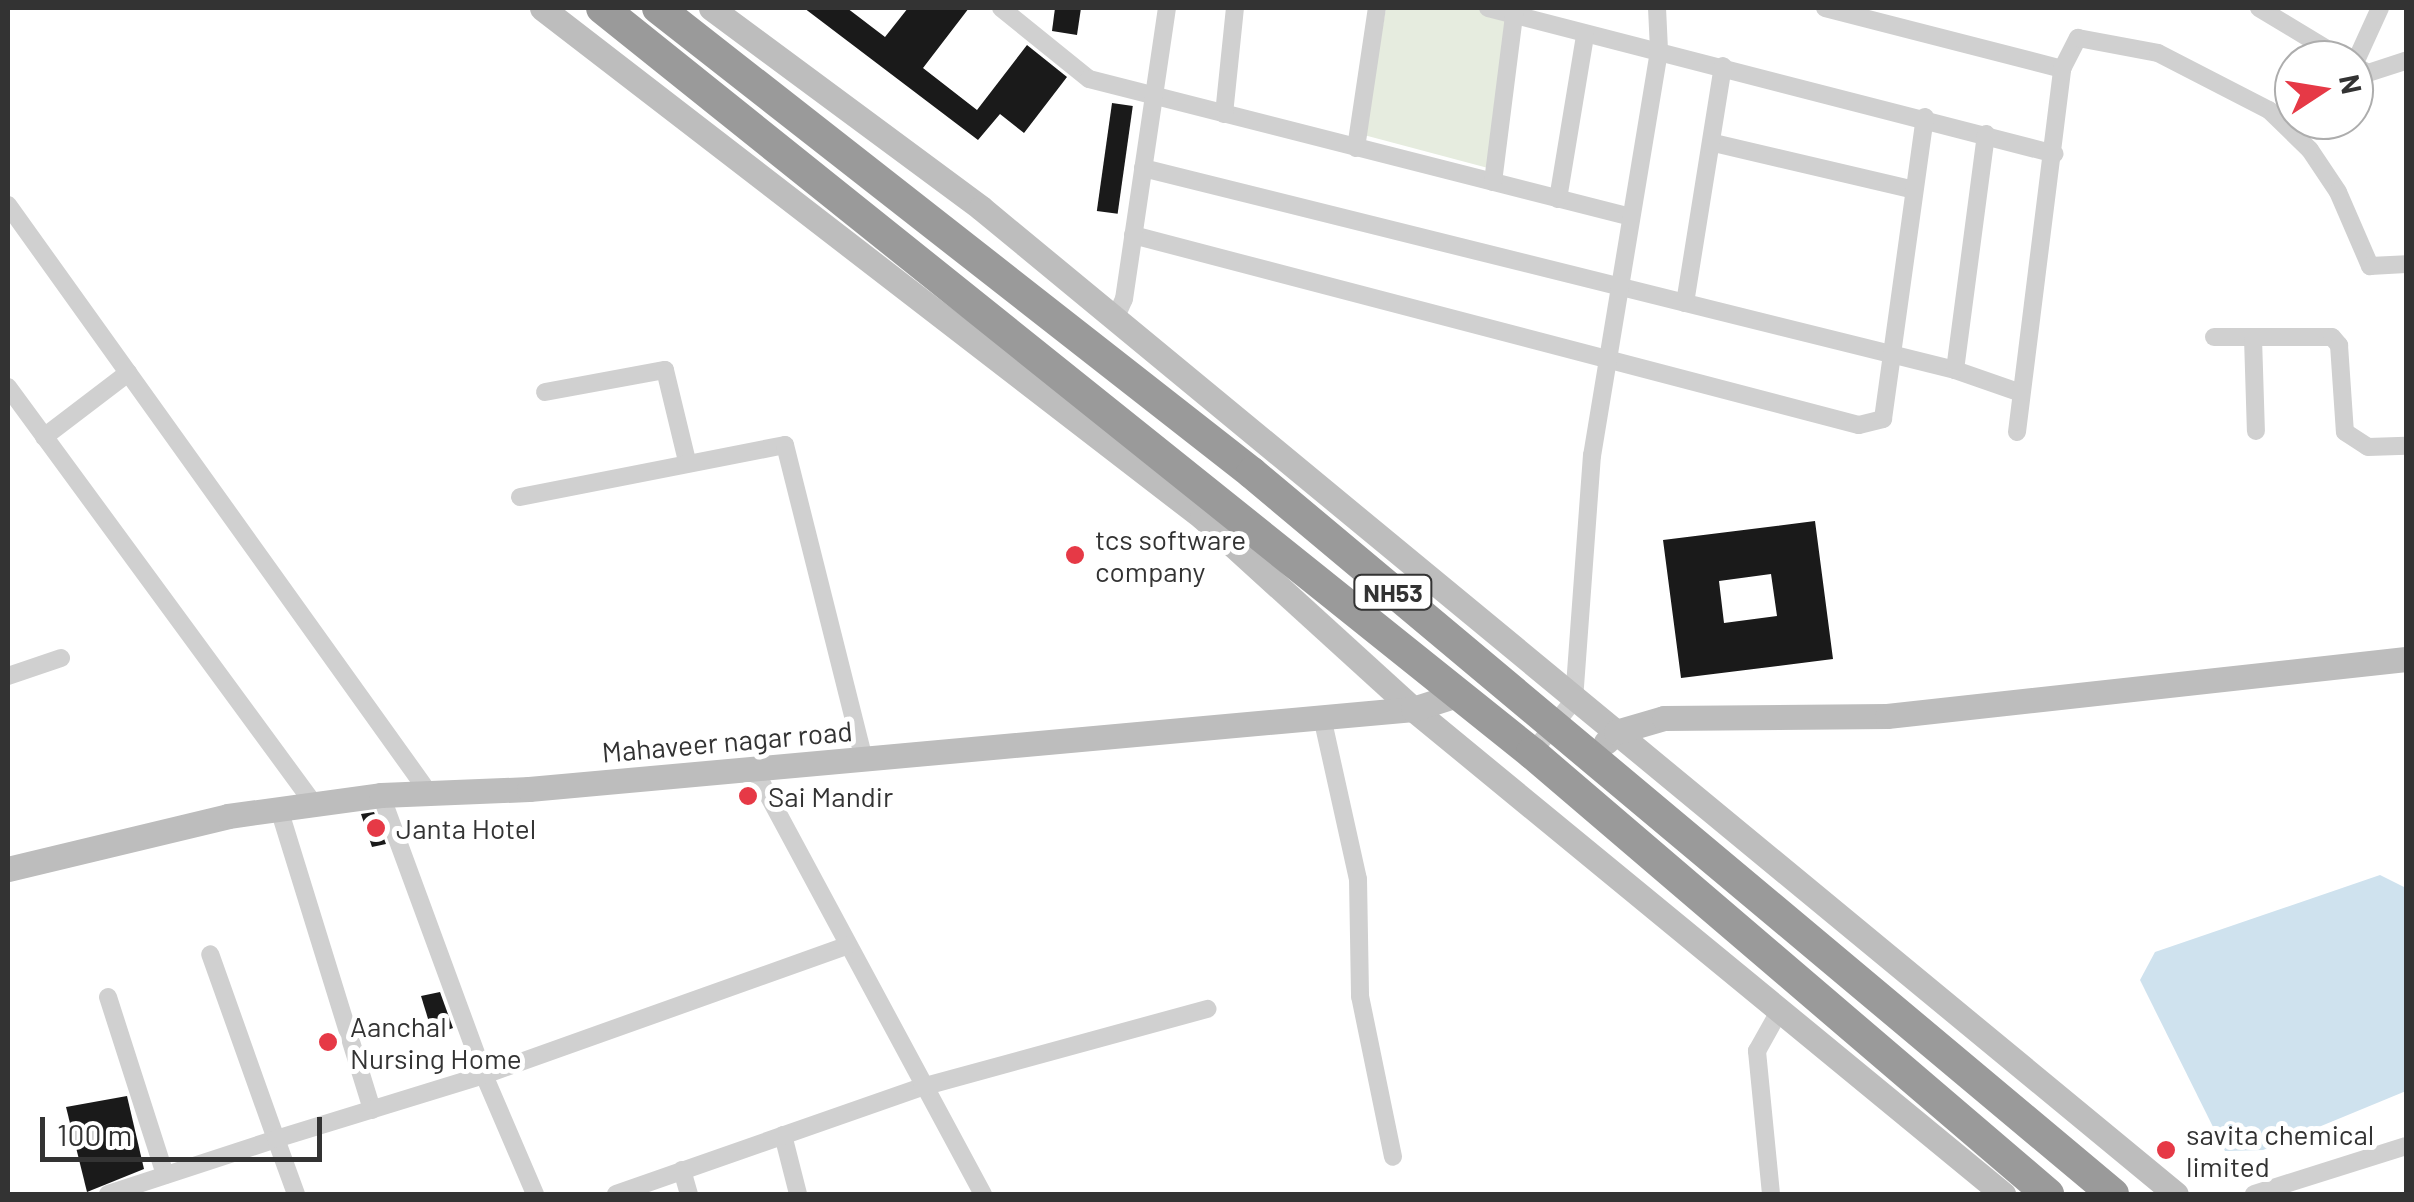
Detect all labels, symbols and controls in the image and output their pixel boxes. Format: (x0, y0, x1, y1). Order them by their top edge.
north arrow (2274, 40, 2374, 140)
text: N (2333, 72, 2370, 97)
place label: tcs software company (1095, 522, 1246, 588)
marker: tcs software company (1064, 544, 1086, 566)
road number: NH53 (1353, 572, 1433, 612)
street label: Mahaveer nagar road (600, 713, 854, 769)
place label: Sai Mandir (768, 779, 893, 813)
marker: Sai Mandir (737, 785, 759, 807)
place label: Janta Hotel (396, 811, 536, 845)
marker: Janta Hotel (365, 817, 387, 839)
place label: Aanchal Nursing Home (350, 1009, 522, 1075)
marker: Aanchal Nursing Home (315, 1029, 341, 1055)
scale bar (45, 1097, 328, 1159)
text: 100 m (57, 1116, 132, 1152)
place label: savita chemical limited (2186, 1117, 2374, 1183)
marker: savita chemical limited (2155, 1139, 2177, 1161)

